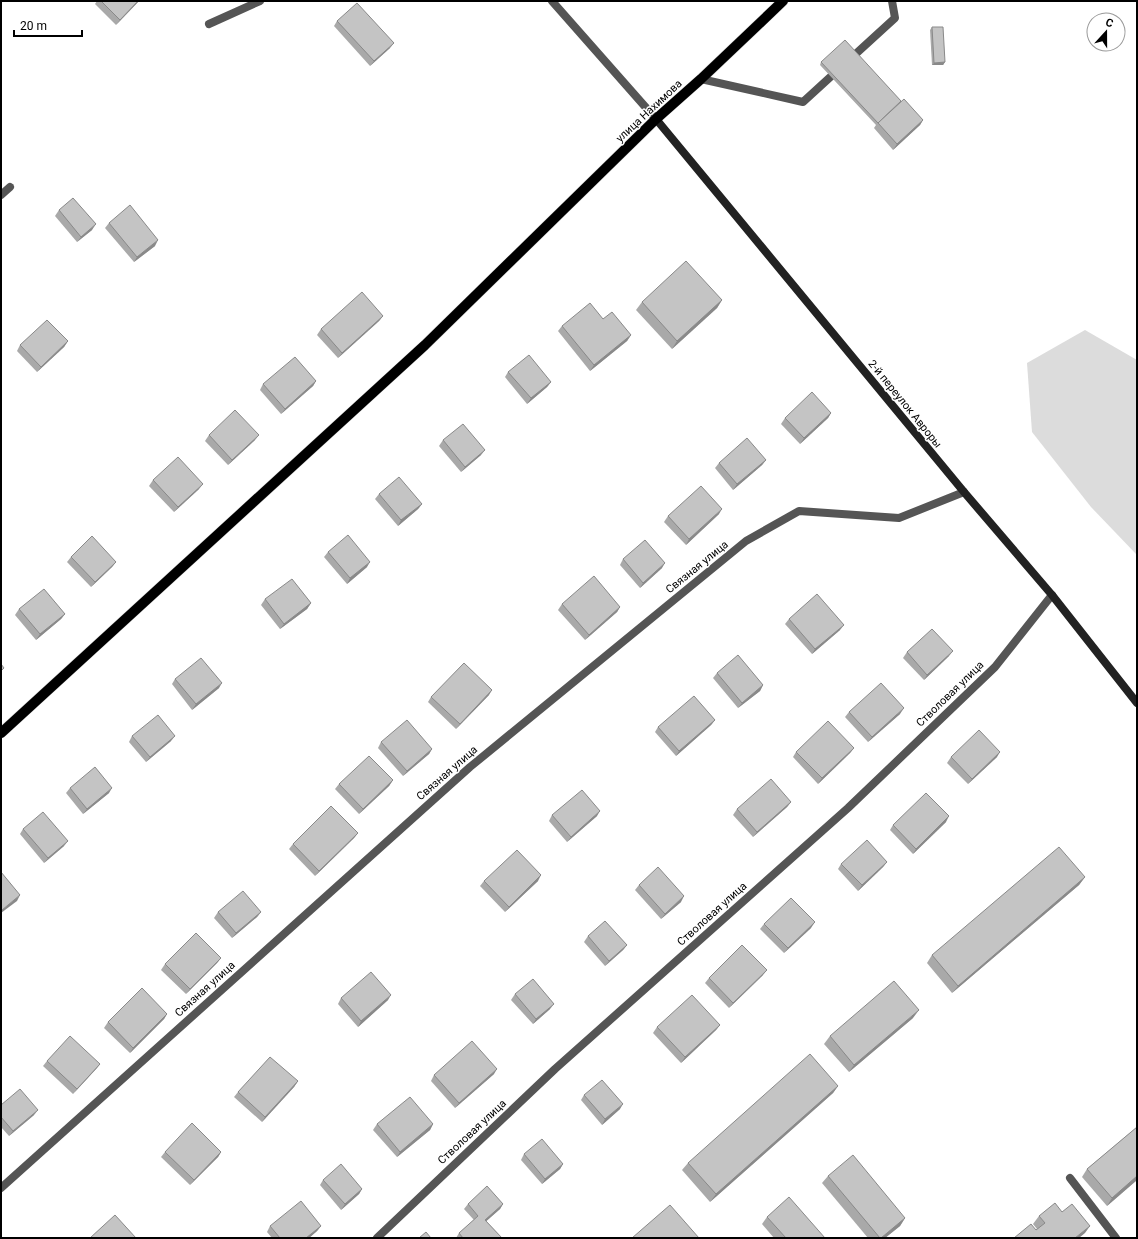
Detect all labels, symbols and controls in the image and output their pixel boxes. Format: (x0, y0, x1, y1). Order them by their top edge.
scale bar (14, 12, 82, 38)
north arrow (1086, 12, 1126, 52)
text: С (1104, 16, 1115, 30)
text: 20 m (20, 19, 47, 33)
street label: улица Нахимова (613, 77, 685, 145)
street label: 2-й переулок Авроры (866, 357, 944, 451)
street label: Связная улица (663, 538, 731, 596)
street label: Стволовая улица (914, 658, 986, 730)
street label: Связная улица (414, 743, 480, 803)
street label: Стволовая улица (675, 879, 749, 949)
street label: Связная улица (172, 959, 238, 1019)
street label: Стволовая улица (435, 1097, 509, 1167)

